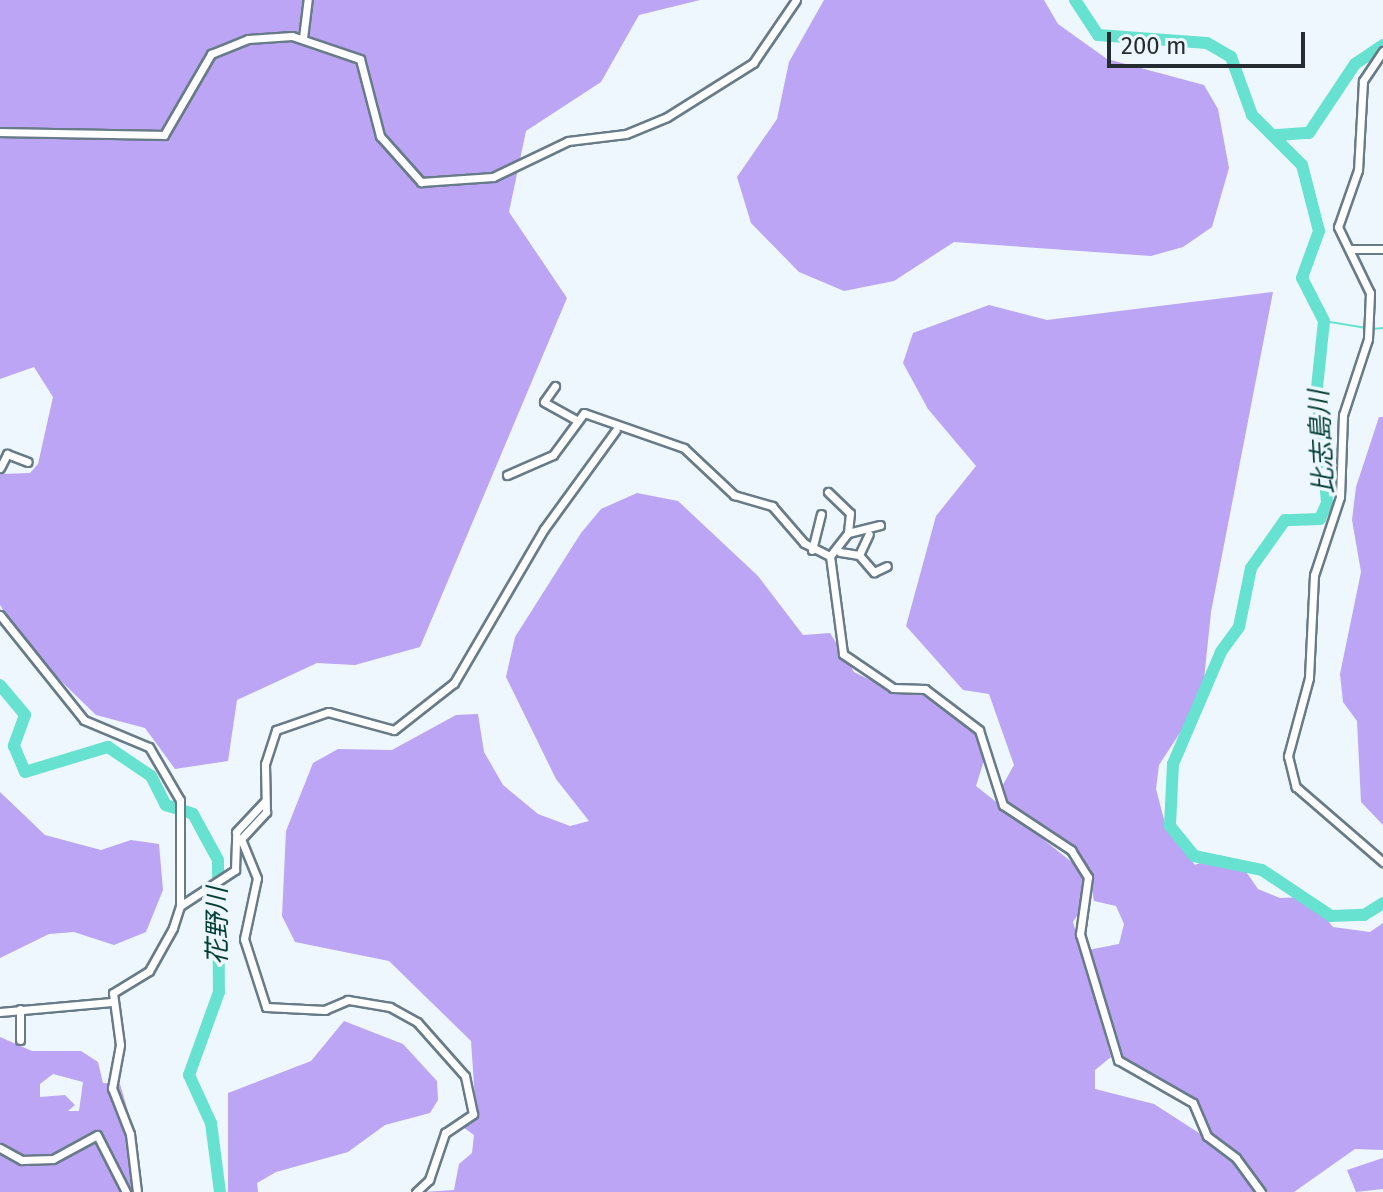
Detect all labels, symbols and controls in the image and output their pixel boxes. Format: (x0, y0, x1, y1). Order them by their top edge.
scale bar (1111, 16, 1309, 66)
text: 200 m (1121, 32, 1187, 60)
water label: 比志島川 (1304, 389, 1340, 495)
water label: 花野川 (202, 887, 234, 965)

